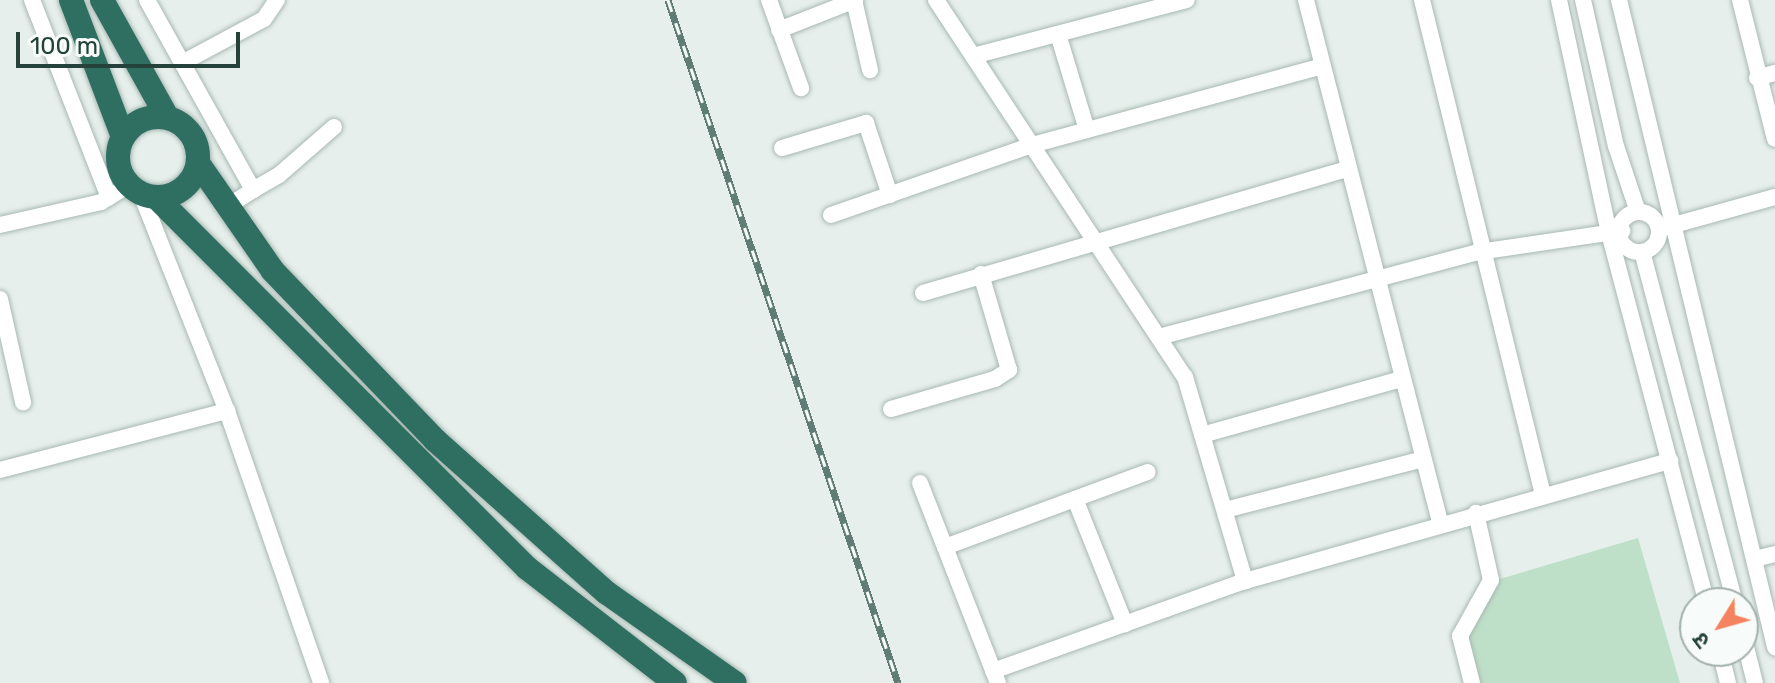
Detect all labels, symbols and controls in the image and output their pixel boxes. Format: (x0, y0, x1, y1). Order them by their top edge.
scale bar (20, 16, 244, 66)
text: 100 m (30, 32, 98, 60)
north arrow (1679, 587, 1759, 667)
text: उ (1686, 627, 1716, 654)

